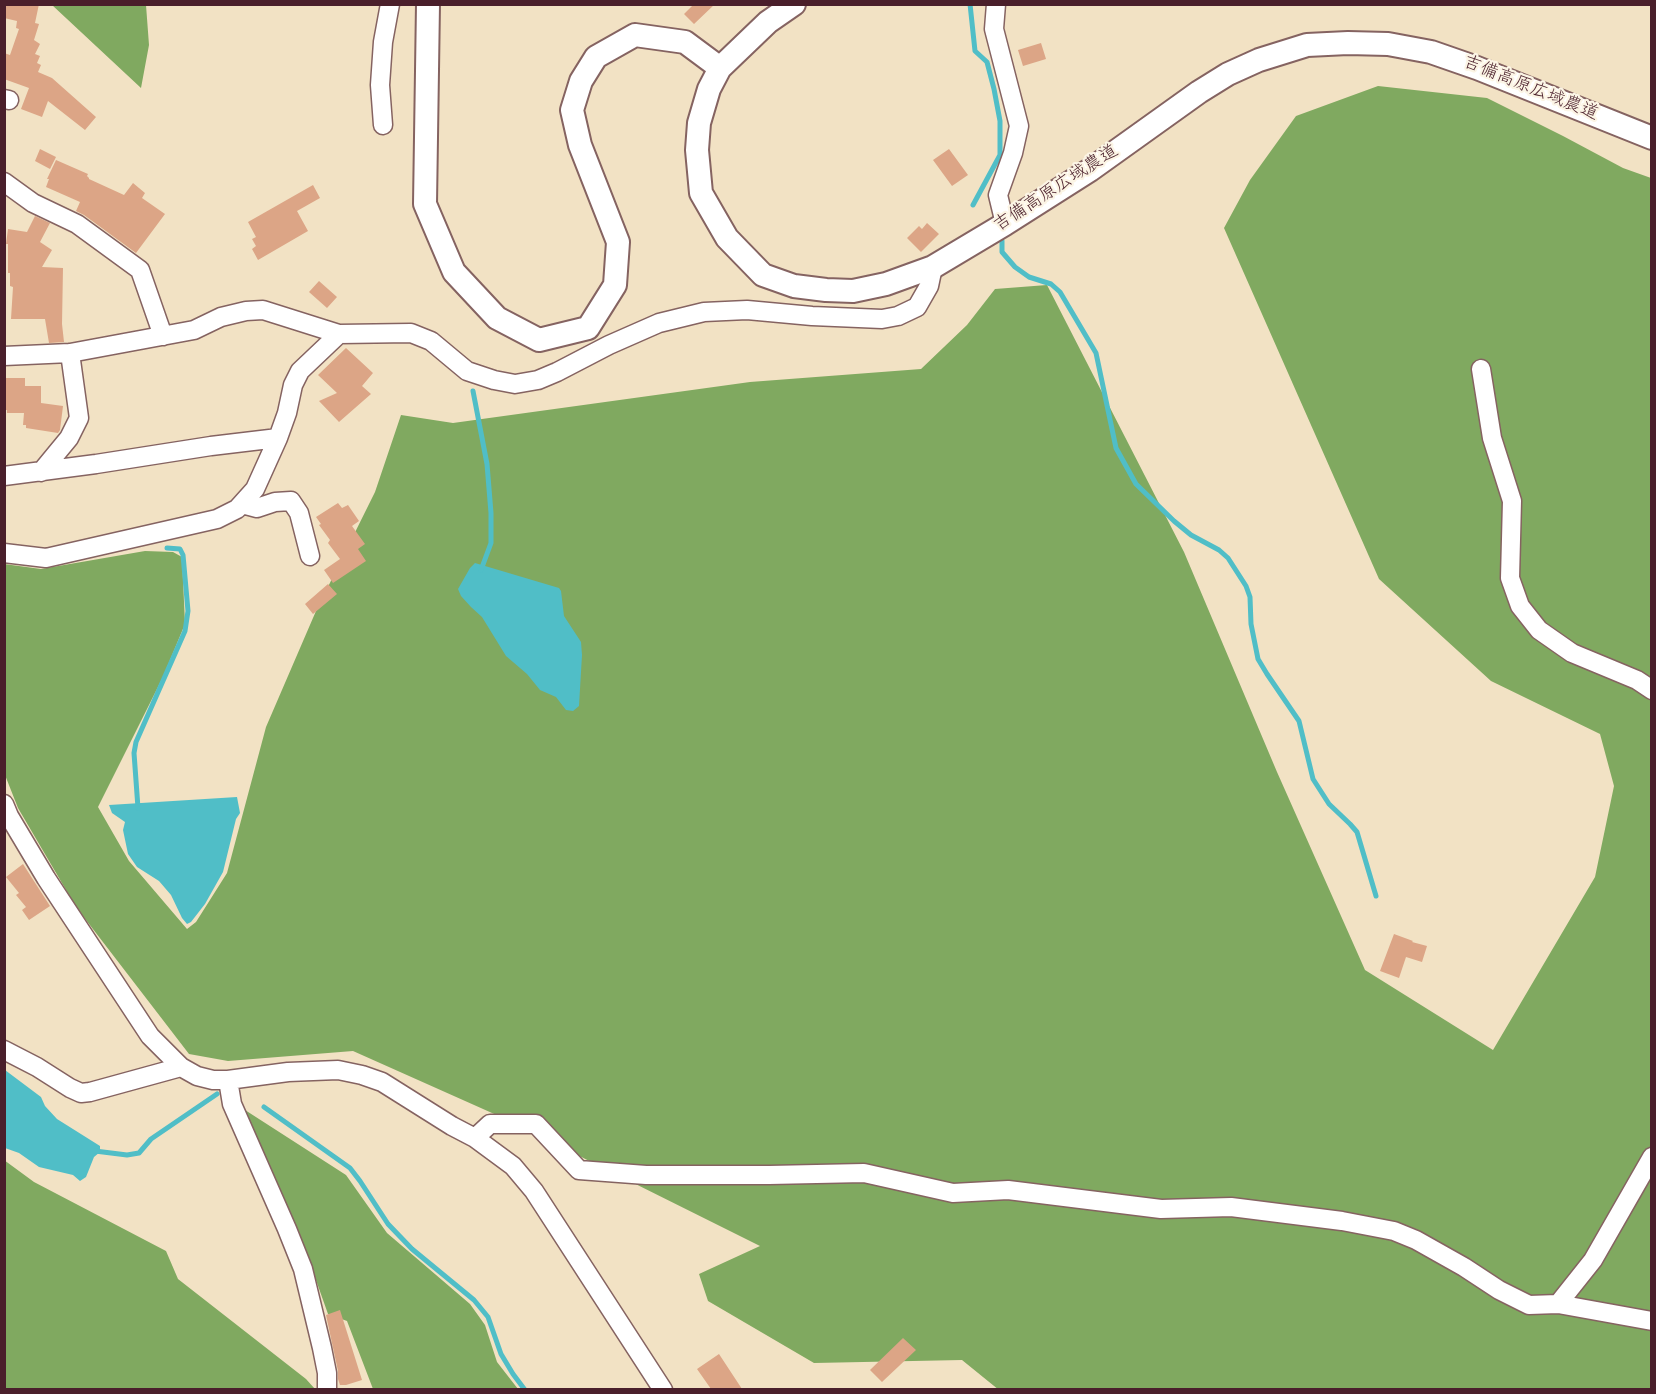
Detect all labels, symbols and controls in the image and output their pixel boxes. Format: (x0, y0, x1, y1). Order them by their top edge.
street label: 吉備高原広域農道 (1459, 53, 1601, 127)
street label: 吉備高原広域農道 (991, 142, 1123, 238)

